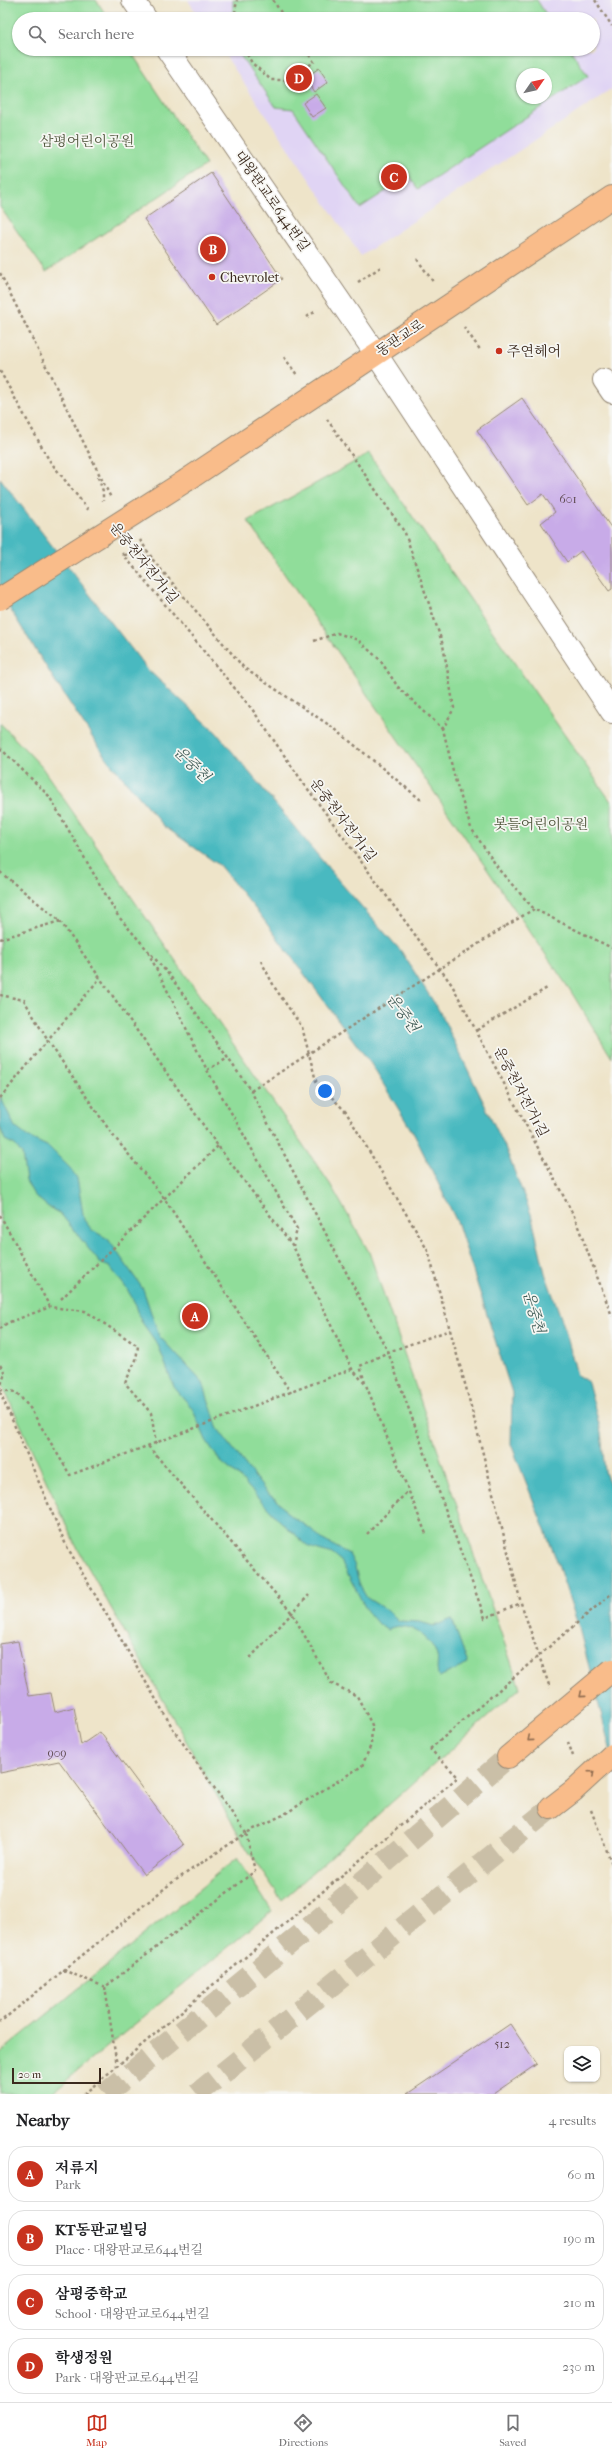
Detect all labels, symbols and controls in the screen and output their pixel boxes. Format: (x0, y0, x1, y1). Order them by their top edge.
search box (12, 12, 600, 56)
icon: search (26, 23, 48, 45)
text: Search here (58, 25, 134, 43)
pin: D (286, 63, 312, 93)
north arrow (516, 68, 552, 104)
park label: 삼평어린이공원 (40, 133, 134, 150)
street label: 대왕판교로644번길 (231, 147, 313, 255)
pin: C (381, 162, 407, 192)
pin: B (200, 234, 226, 264)
place label: Chevrolet (220, 269, 280, 286)
marker: Chevrolet (207, 272, 217, 282)
street label: 동판교로 (373, 316, 428, 360)
place label: 주연헤어 (507, 343, 561, 360)
marker: 주연헤어 (494, 346, 504, 356)
house number: 601 (559, 492, 577, 506)
street label: 운중천자전거1길 (106, 519, 182, 607)
water label: 운중천 (170, 742, 215, 787)
street label: 운중천자전거1길 (306, 775, 380, 865)
park label: 봇들어린이공원 (494, 816, 588, 833)
water label: 운중천 (383, 990, 424, 1037)
street label: 운중천자전거1길 (490, 1044, 552, 1140)
your location (315, 1081, 335, 1101)
water label: 운중천 (519, 1289, 549, 1337)
pin: A (182, 1301, 208, 1331)
one-way arrow (580, 1691, 587, 1698)
one-way arrow (527, 1734, 535, 1741)
house number: 909 (47, 1746, 67, 1760)
one-way arrow (588, 1771, 595, 1778)
house number: 512 (494, 2037, 510, 2051)
map controls (564, 2046, 600, 2082)
button: layers (564, 2046, 600, 2082)
scale bar (12, 2066, 101, 2085)
text: 20 m (18, 2068, 41, 2081)
text: Nearby (16, 2110, 70, 2130)
text: 4 results (549, 2113, 596, 2128)
text: 저류지 (55, 2159, 98, 2177)
text: A (26, 2167, 34, 2182)
text: 60 m (567, 2167, 595, 2182)
text: Park (55, 2177, 81, 2192)
text: KT동판교빌딩 (55, 2221, 148, 2239)
text: B (26, 2231, 34, 2246)
text: 190 m (563, 2231, 595, 2246)
text: Place · 대왕판교로644번길 (55, 2242, 203, 2257)
text: 삼평중학교 (55, 2285, 127, 2303)
text: C (26, 2295, 34, 2310)
text: 210 m (563, 2295, 595, 2310)
text: School · 대왕판교로644번길 (55, 2306, 210, 2321)
text: 학생정원 (55, 2349, 113, 2367)
text: D (25, 2359, 35, 2374)
text: 230 m (562, 2359, 595, 2374)
text: Park · 대왕판교로644번길 (55, 2370, 199, 2385)
tab: Map (86, 2412, 108, 2449)
tab: Directions (279, 2412, 328, 2449)
tab: Saved (499, 2412, 526, 2449)

